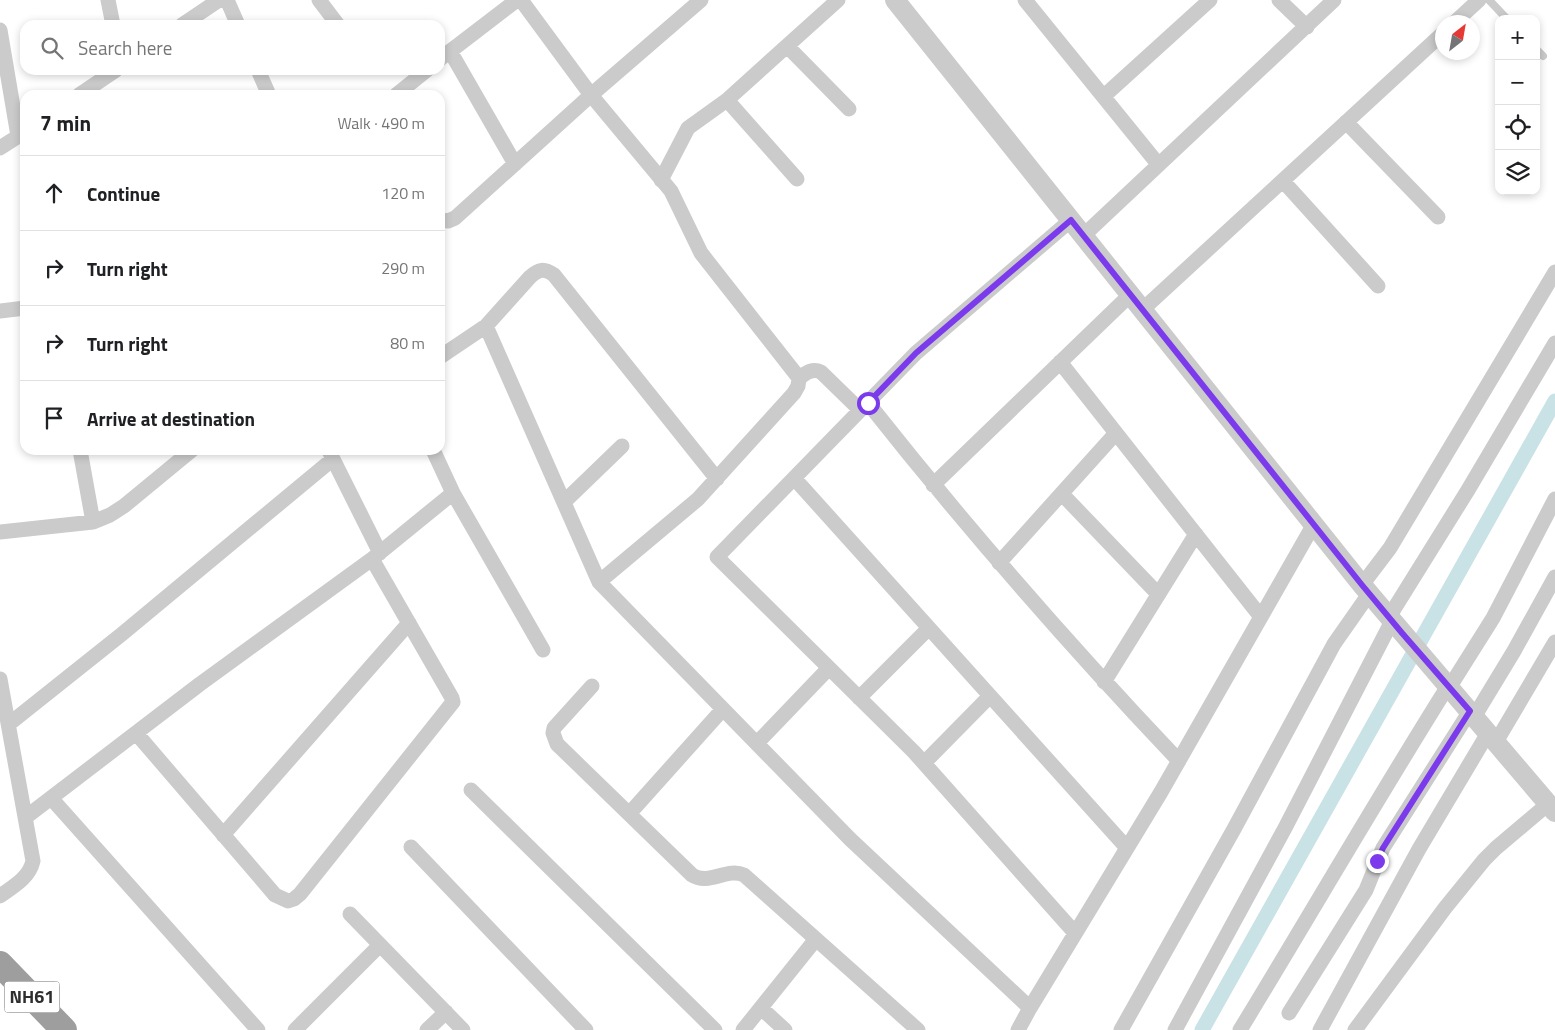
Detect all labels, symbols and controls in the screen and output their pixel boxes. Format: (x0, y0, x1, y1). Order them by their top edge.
north arrow (1435, 15, 1480, 60)
map controls (1495, 15, 1540, 195)
button: + (1495, 15, 1540, 60)
search box (20, 20, 445, 75)
text: Search here (78, 33, 172, 62)
icon: search (38, 34, 66, 62)
button: − (1495, 60, 1540, 105)
button: locate (1495, 105, 1540, 150)
text: 7 min (40, 107, 91, 139)
text: Walk · 490 m (337, 111, 425, 135)
button: layers (1495, 150, 1540, 195)
icon: ahead (40, 179, 68, 207)
text: Continue (87, 179, 160, 208)
text: 120 m (381, 181, 425, 205)
icon: right (40, 254, 68, 282)
text: Turn right (87, 254, 168, 283)
text: 290 m (381, 256, 425, 280)
icon: right (40, 329, 68, 357)
text: Turn right (87, 329, 168, 358)
text: 80 m (390, 331, 425, 355)
route start (857, 392, 880, 415)
icon: arrive (40, 404, 68, 432)
text: Arrive at destination (87, 404, 255, 433)
route end (1366, 850, 1389, 873)
road number: NH61 (5, 982, 60, 1012)

